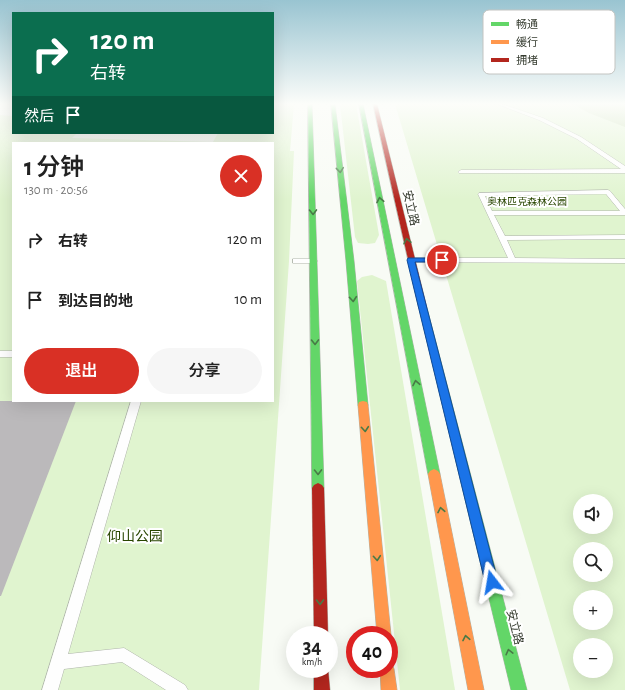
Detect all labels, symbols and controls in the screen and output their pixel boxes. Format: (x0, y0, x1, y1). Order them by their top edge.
legend (483, 10, 615, 74)
text: 畅通 (516, 18, 538, 30)
text: 120 m (90, 27, 155, 55)
icon: right (24, 28, 76, 80)
text: 缓行 (516, 36, 538, 48)
text: 拥堵 (516, 55, 538, 66)
text: 右转 (90, 65, 126, 83)
icon: arrive (62, 104, 84, 126)
text: 然后 (24, 109, 54, 124)
button: close (220, 155, 262, 197)
text: 1 分钟 (24, 156, 84, 180)
one-way arrow (335, 167, 344, 173)
text: 130 m · 20:56 (24, 184, 88, 197)
street label: 安立路 (401, 189, 422, 227)
park label: 奥林匹克森林公园 (487, 196, 567, 207)
one-way arrow (377, 197, 385, 203)
one-way arrow (309, 209, 317, 215)
icon: right (24, 229, 46, 251)
text: 120 m (228, 232, 262, 247)
text: 右转 (58, 234, 88, 249)
one-way arrow (403, 238, 411, 244)
pin (425, 243, 459, 277)
icon: arrive (431, 249, 453, 271)
icon: arrive (24, 289, 46, 311)
text: 10 m (234, 292, 262, 307)
text: 到达目的地 (58, 294, 133, 309)
one-way arrow (349, 296, 358, 303)
one-way arrow (311, 339, 320, 345)
button: 退出 (24, 348, 139, 394)
button: 分享 (147, 348, 262, 394)
one-way arrow (413, 380, 421, 386)
one-way arrow (360, 426, 369, 432)
one-way arrow (314, 469, 322, 475)
map controls (573, 494, 613, 678)
button: sound (573, 494, 613, 534)
one-way arrow (437, 507, 446, 513)
park label: 仰山公园 (107, 529, 163, 544)
button: search (573, 542, 613, 582)
one-way arrow (372, 555, 381, 561)
position arrow (471, 561, 513, 603)
button: + (573, 590, 613, 630)
one-way arrow (316, 599, 324, 605)
street label: 安立路 (505, 608, 526, 646)
speed limit sign: 40 (346, 626, 398, 678)
one-way arrow (462, 635, 471, 641)
text: 34 (303, 637, 321, 657)
button: − (573, 638, 613, 678)
one-way arrow (506, 649, 514, 655)
text: km/h (302, 657, 322, 667)

